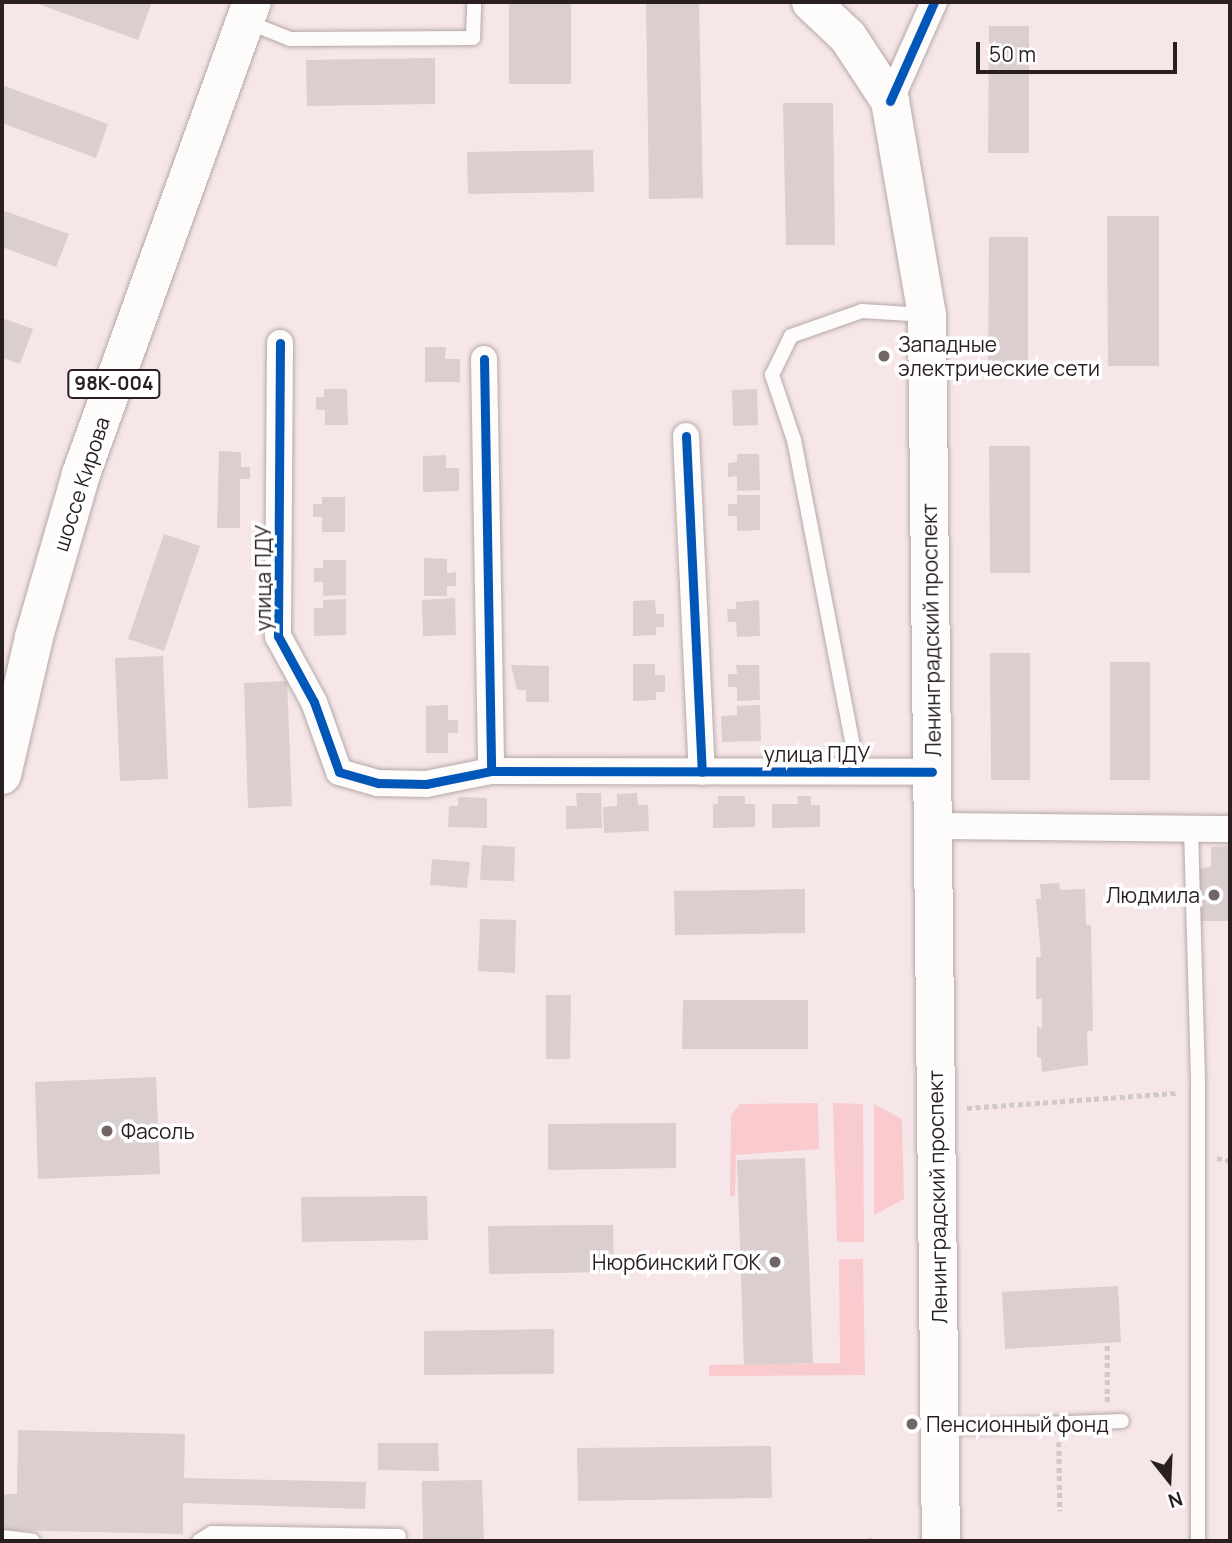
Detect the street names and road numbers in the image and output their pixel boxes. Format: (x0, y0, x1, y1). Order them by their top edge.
road number: 98К-004 (67, 368, 161, 400)
street label: шоссе Кирова (47, 414, 115, 554)
street label: Ленинградский проспект (916, 503, 946, 757)
street label: улица ПДУ (250, 525, 276, 631)
street label: улица ПДУ (764, 741, 870, 767)
street label: Ленинградский проспект (922, 1070, 952, 1324)

